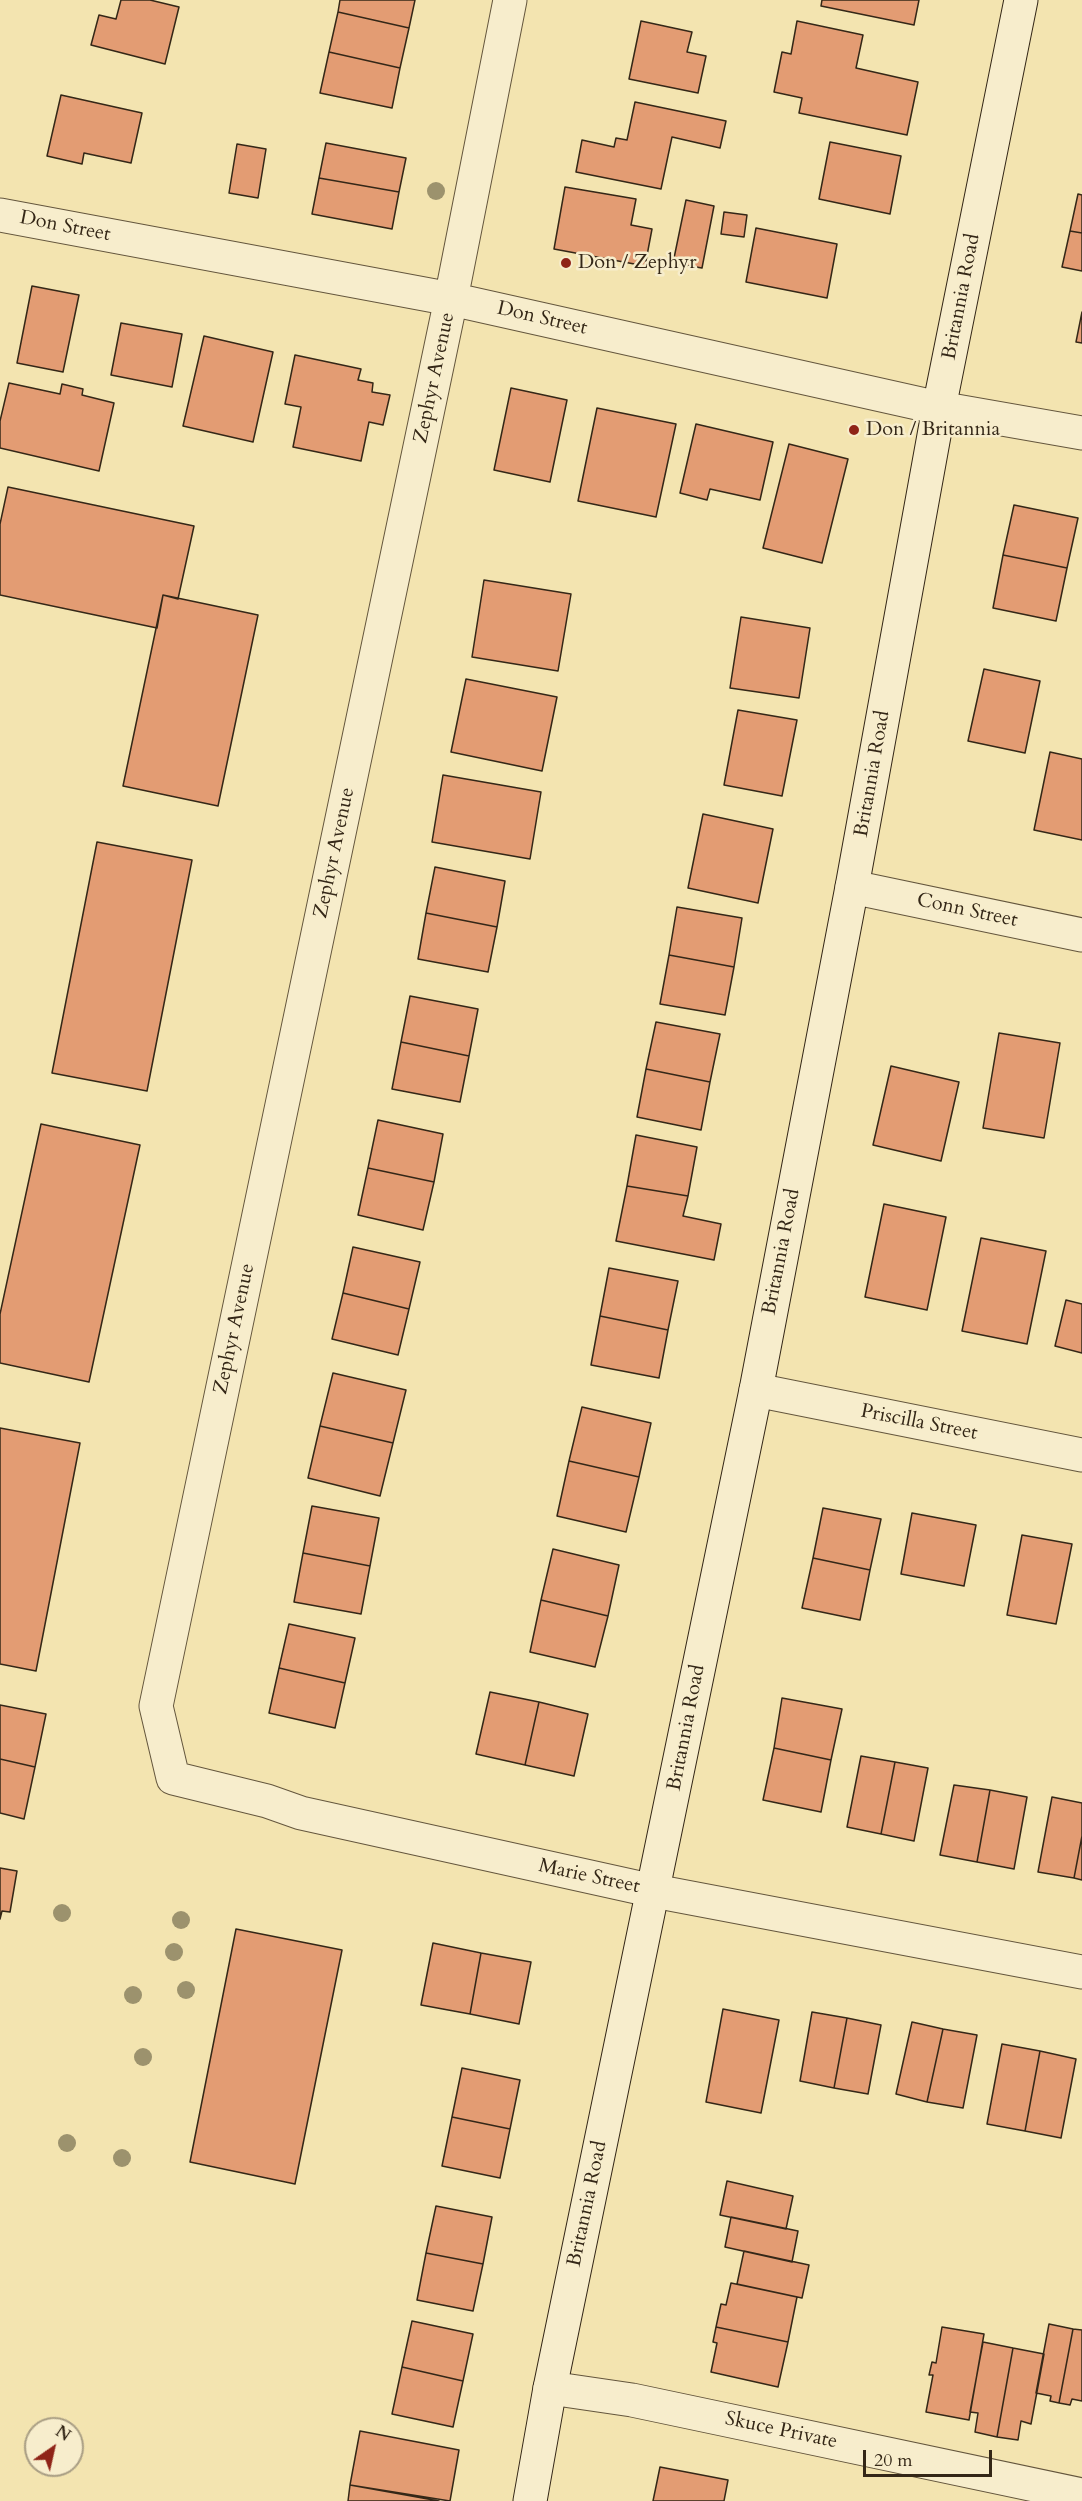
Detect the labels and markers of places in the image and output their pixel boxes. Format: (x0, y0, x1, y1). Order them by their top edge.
place label: Don / Zephyr (578, 251, 696, 275)
marker: Don / Zephyr (559, 256, 573, 270)
place label: Don / Britannia (866, 418, 1000, 442)
marker: Don / Britannia (847, 423, 861, 437)

